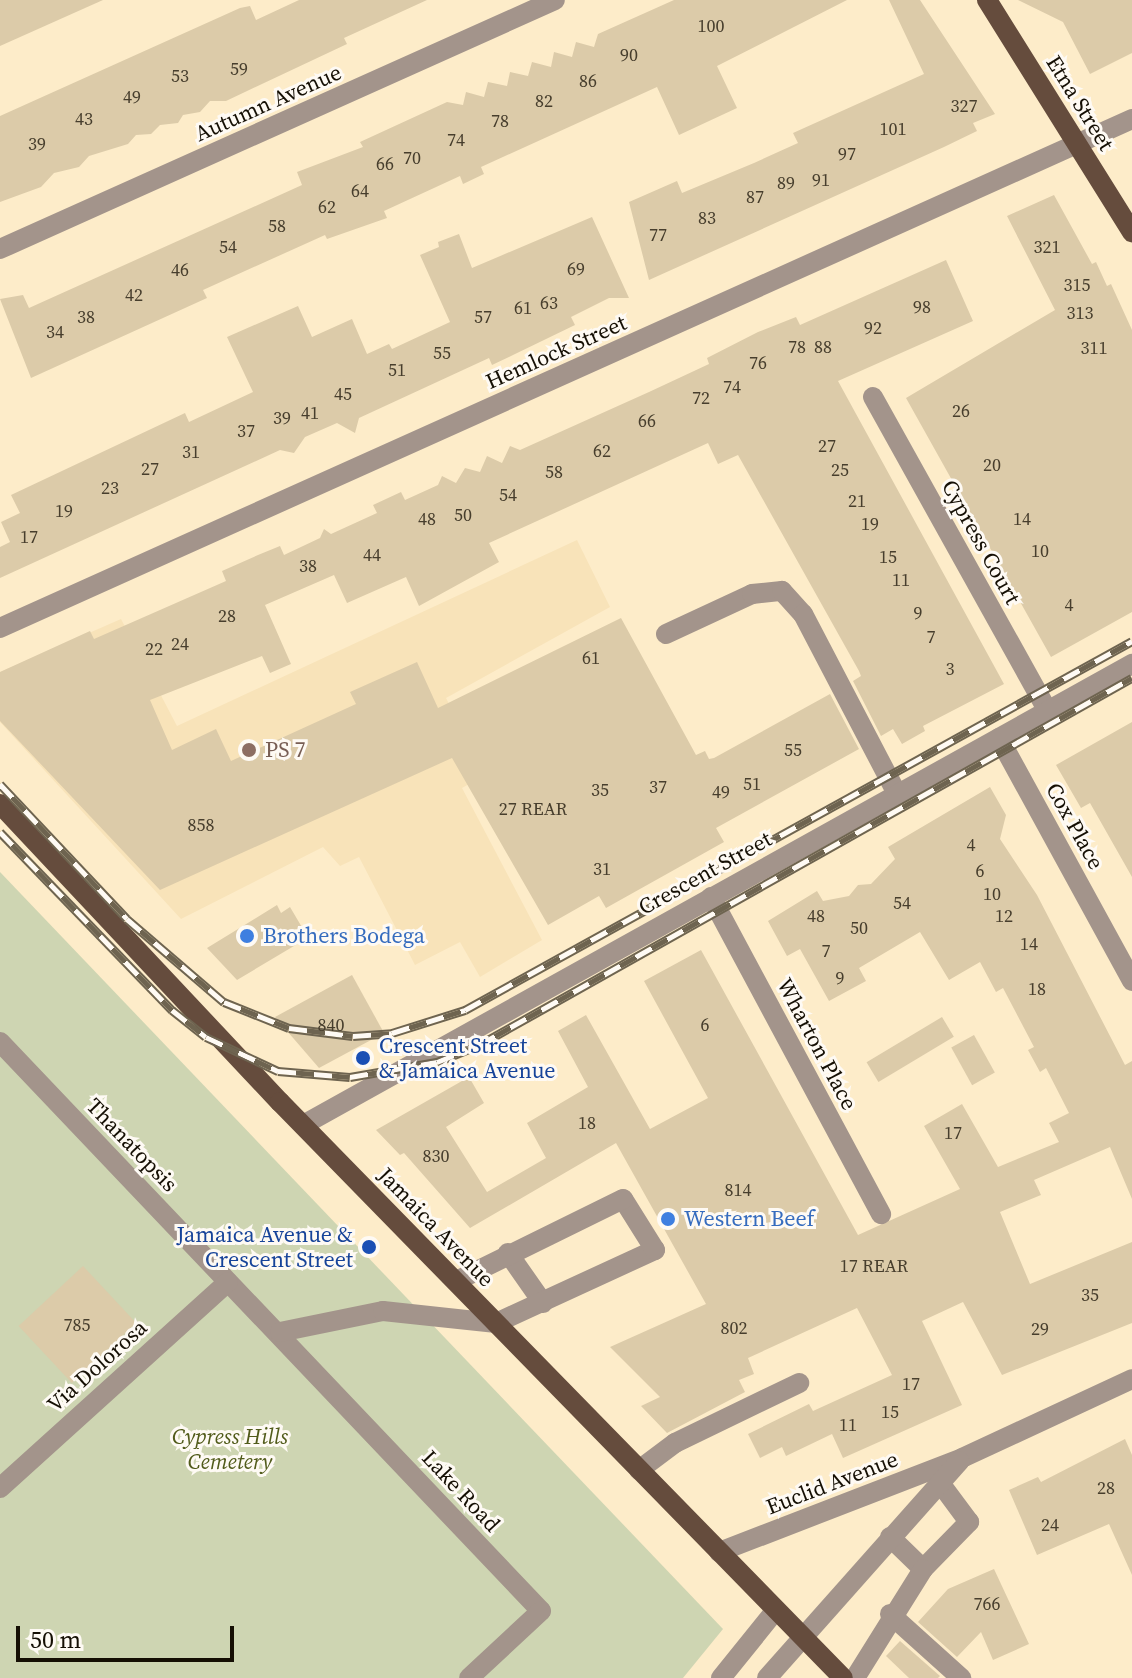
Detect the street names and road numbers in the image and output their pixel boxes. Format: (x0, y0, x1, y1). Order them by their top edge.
street label: Etna Street (1040, 51, 1120, 155)
street label: Autumn Avenue (191, 59, 345, 147)
street label: Hemlock Street (482, 309, 630, 395)
street label: Cypress Court (936, 475, 1026, 609)
street label: Cox Place (1041, 778, 1109, 874)
street label: Crescent Street (634, 826, 776, 920)
street label: Wharton Place (771, 974, 863, 1114)
street label: Thanatopsis (81, 1093, 183, 1197)
street label: Jamaica Avenue (372, 1162, 500, 1292)
street label: Via Dolorosa (42, 1314, 152, 1418)
street label: Lake Road (417, 1445, 505, 1537)
street label: Euclid Avenue (762, 1446, 902, 1520)

